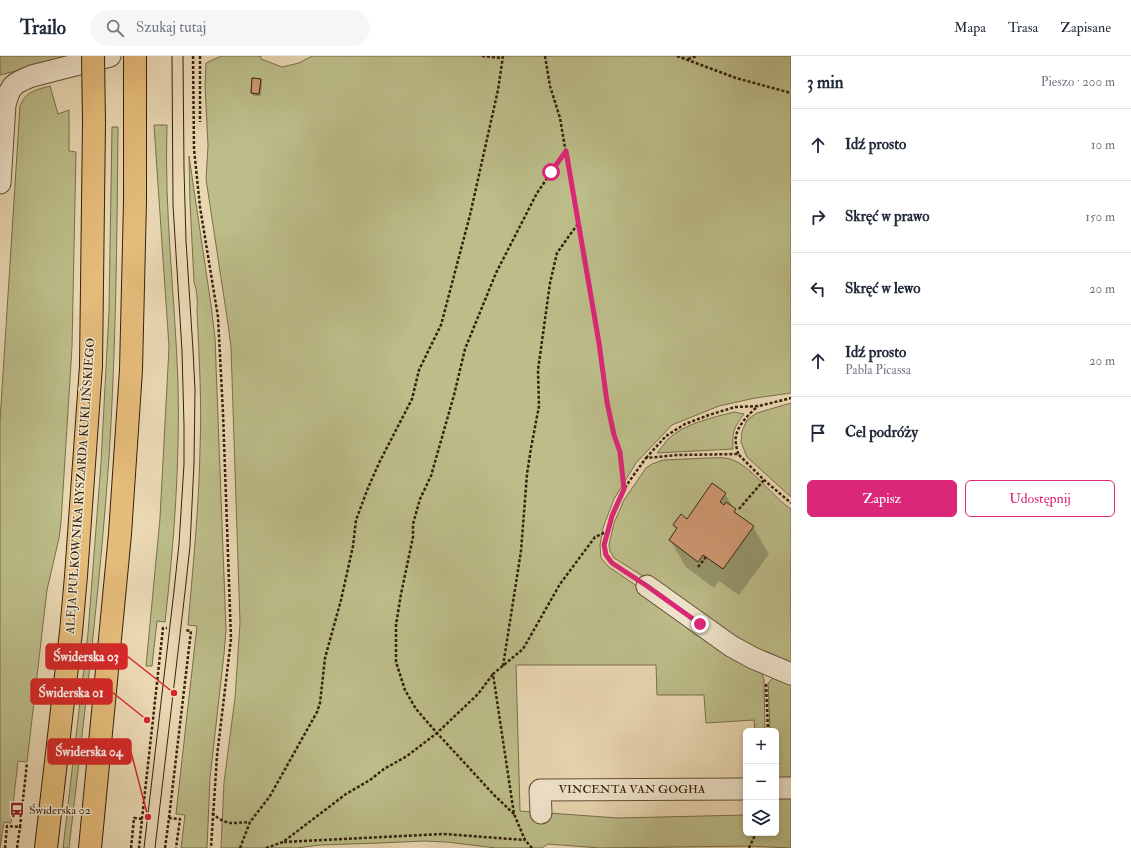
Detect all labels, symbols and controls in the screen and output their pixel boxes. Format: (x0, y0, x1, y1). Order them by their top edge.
search box (90, 10, 370, 46)
text: Trailo (20, 16, 66, 40)
icon: search (104, 17, 126, 39)
text: Szukaj tutaj (136, 18, 206, 37)
text: Mapa (954, 19, 986, 36)
text: Trasa (1008, 19, 1038, 36)
text: Zapisane (1060, 19, 1111, 36)
text: 3 min (807, 72, 844, 93)
text: Pieszo · 200 m (1041, 74, 1115, 90)
icon: ahead (807, 134, 829, 156)
text: Idź prosto (845, 135, 906, 154)
text: 10 m (1091, 137, 1115, 153)
route start (542, 163, 560, 181)
icon: right (807, 206, 829, 228)
text: Skręć w prawo (845, 207, 929, 226)
text: 150 m (1085, 209, 1115, 225)
icon: left (807, 278, 829, 300)
text: Skręć w lewo (845, 279, 920, 298)
text: 20 m (1089, 281, 1115, 297)
street label: ALEJA PUŁKOWNIKA RYSZARDA KUKLIŃSKIEGO (63, 337, 98, 636)
text: Idź prosto (845, 343, 906, 362)
icon: ahead (807, 350, 829, 372)
text: 20 m (1089, 353, 1115, 369)
text: Pabla Picassa (845, 362, 911, 378)
icon: arrive (807, 422, 829, 444)
text: Cel podróży (845, 423, 918, 442)
button: Zapisz (807, 480, 957, 517)
button: Udostępnij (965, 480, 1115, 517)
route end (691, 615, 709, 633)
callout: Świderska 03 (46, 644, 127, 669)
text: Świderska 03 (53, 647, 119, 665)
callout: Świderska 01 (31, 679, 112, 704)
text: Świderska 01 (38, 683, 104, 701)
map controls (743, 728, 779, 836)
button: + (743, 728, 779, 764)
callout: Świderska 04 (48, 739, 131, 764)
text: Świderska 04 (55, 742, 124, 760)
button: − (743, 764, 779, 800)
street label: VINCENTA VAN GOGHA (559, 782, 706, 797)
button: layers (743, 800, 779, 836)
bus stop icon: Świderska 02 (8, 801, 26, 819)
place label: Świderska 02 (29, 803, 91, 818)

